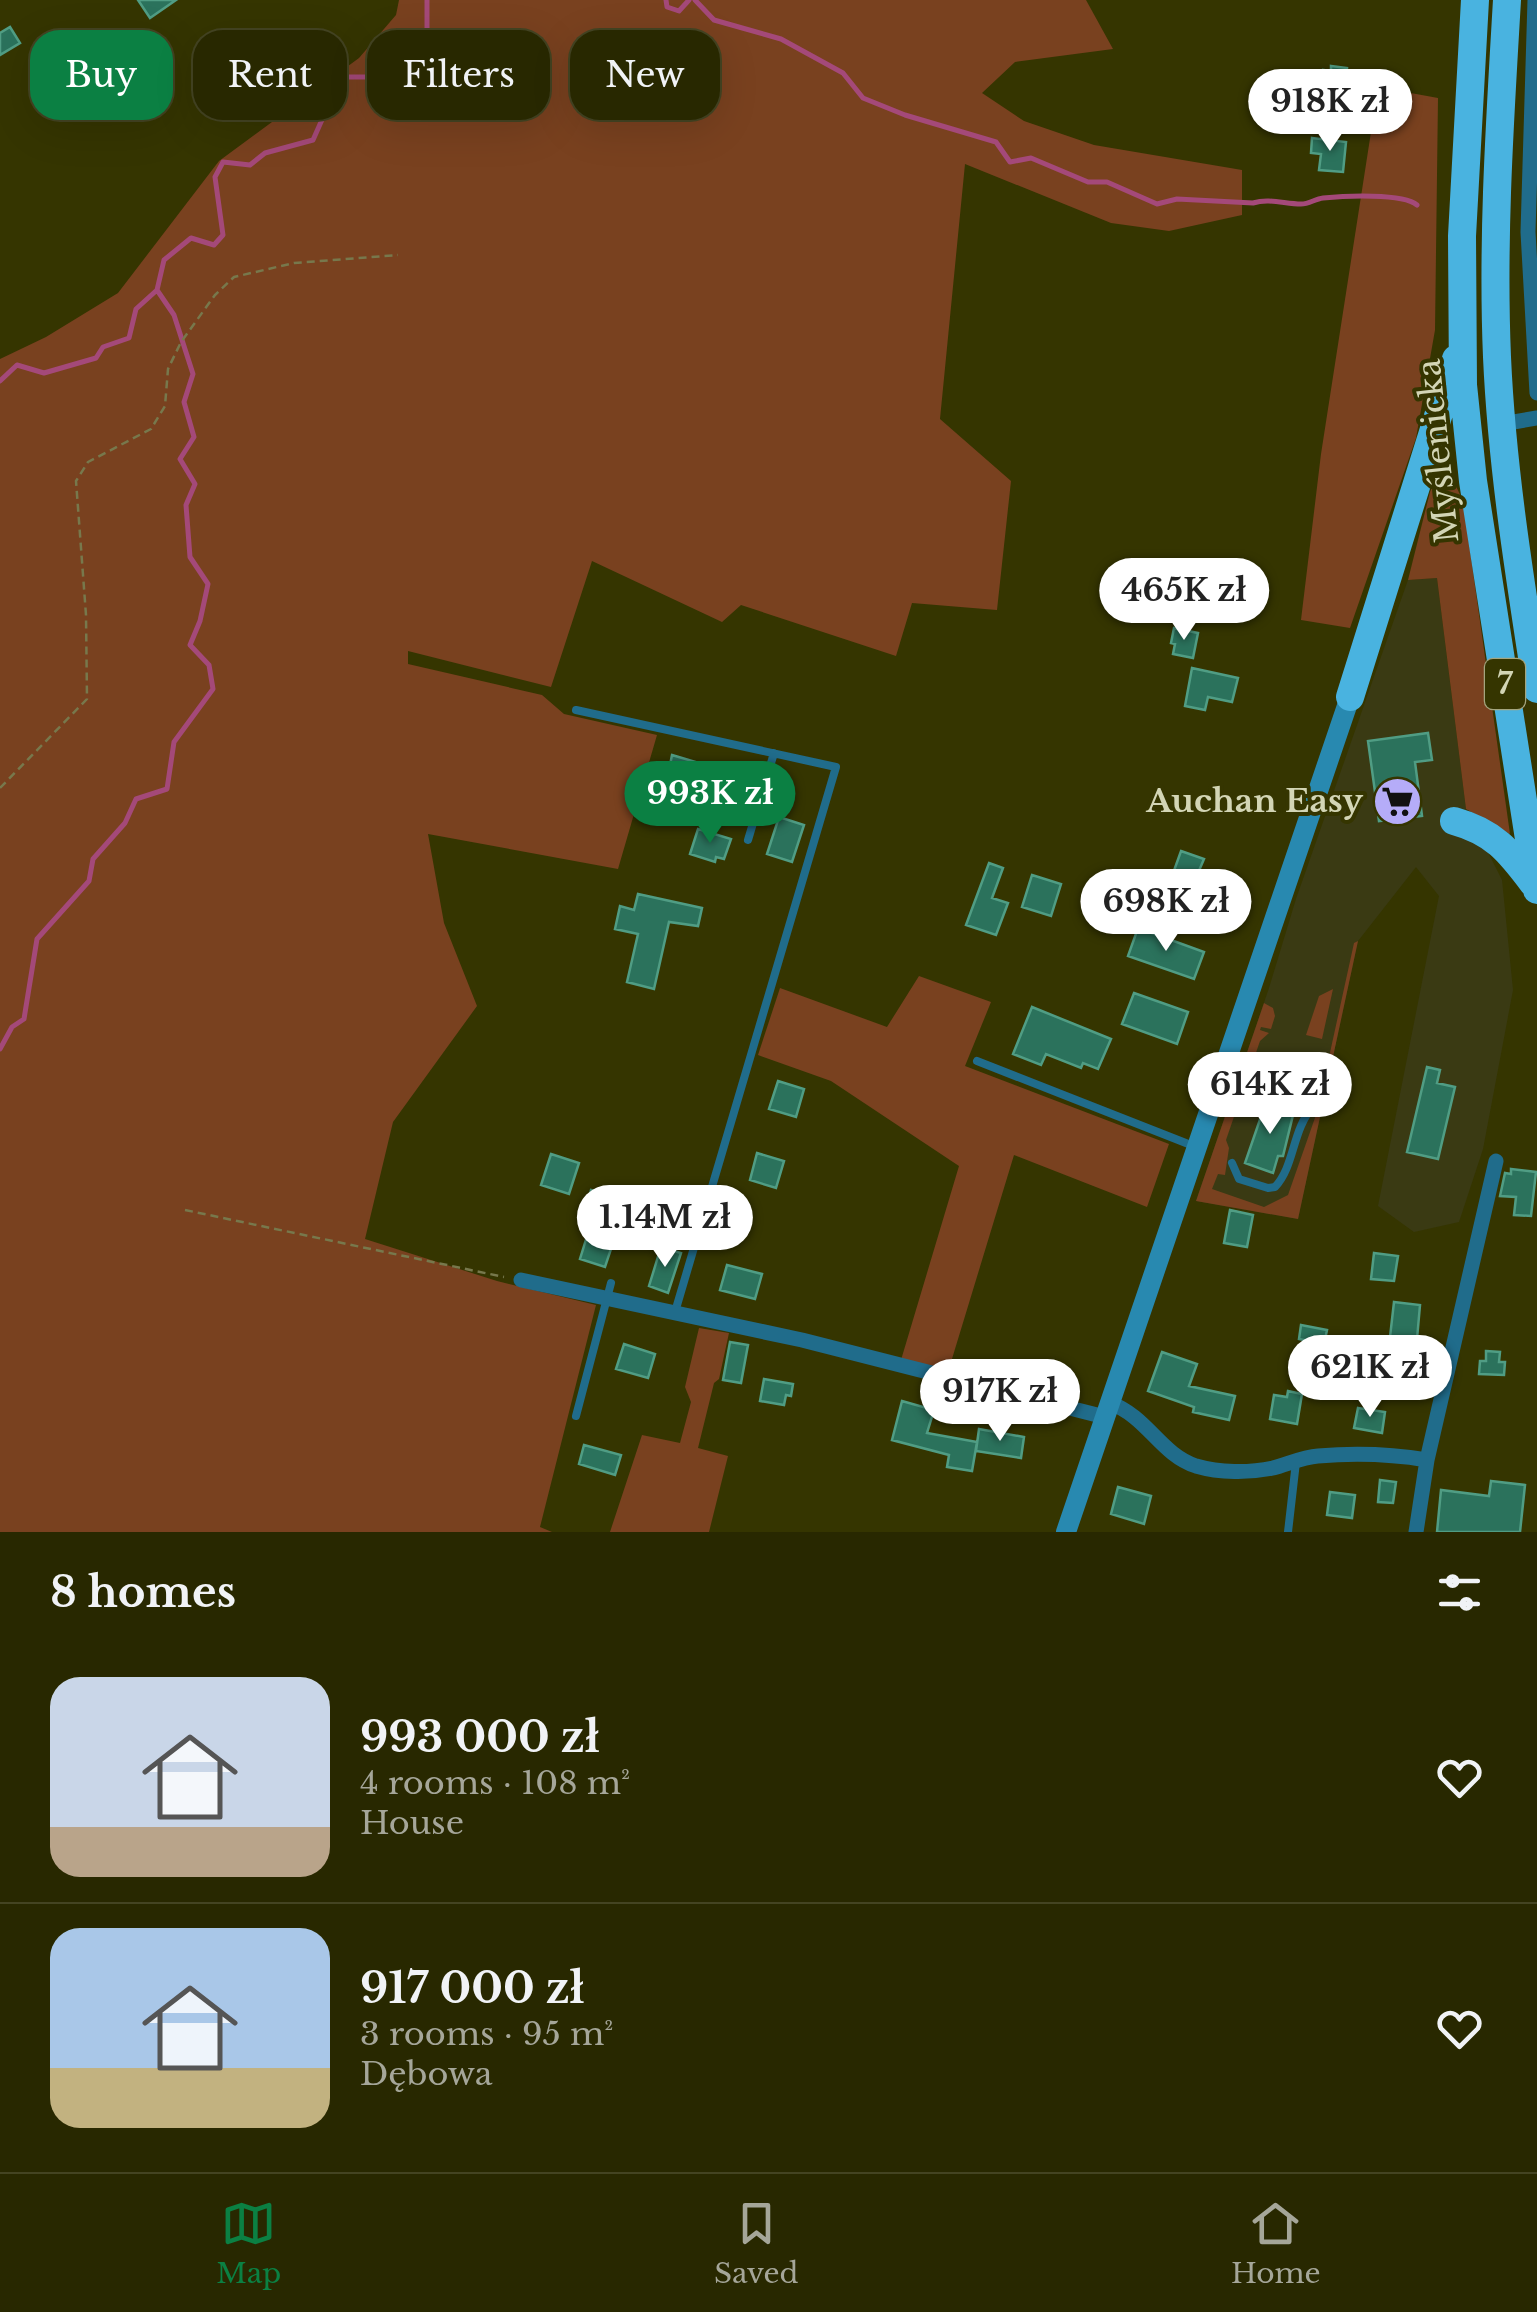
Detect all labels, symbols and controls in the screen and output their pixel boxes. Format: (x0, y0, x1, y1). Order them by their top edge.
chip: Buy (30, 30, 173, 120)
chip: Rent (193, 30, 347, 120)
chip: Filters (367, 30, 550, 120)
chip: New (570, 30, 720, 120)
pin: 918K zł (1238, 69, 1422, 154)
text: 918K zł (1270, 81, 1390, 121)
street label: Myślenicka (1408, 357, 1468, 545)
pin: 465K zł (1092, 558, 1276, 643)
text: 465K zł (1121, 570, 1247, 610)
road number: 7 (1485, 659, 1525, 709)
pin: 993K zł (618, 761, 802, 846)
text: 993K zł (646, 773, 774, 813)
supermarket icon: Auchan Easy (1372, 775, 1424, 827)
place label: Auchan Easy (1145, 781, 1363, 821)
pin: 698K zł (1074, 869, 1258, 954)
text: 698K zł (1102, 881, 1230, 921)
pin: 614K zł (1178, 1052, 1362, 1137)
text: 614K zł (1210, 1064, 1330, 1104)
pin: 1.14M zł (562, 1185, 768, 1270)
text: 1.14M zł (599, 1197, 731, 1237)
pin: 621K zł (1278, 1335, 1462, 1420)
text: 621K zł (1310, 1347, 1430, 1387)
pin: 917K zł (908, 1359, 1092, 1444)
text: 917K zł (942, 1371, 1058, 1411)
icon: filters (1432, 1565, 1487, 1620)
text: 8 homes (50, 1566, 236, 1618)
text: 993 000 zł (360, 1711, 600, 1763)
icon: home (130, 1717, 250, 1837)
icon: heart (1432, 1750, 1487, 1805)
text: 4 rooms · 108 m² (360, 1763, 630, 1803)
text: House (360, 1803, 464, 1843)
text: 917 000 zł (360, 1962, 585, 2014)
icon: home (130, 1968, 250, 2088)
icon: heart (1432, 2001, 1487, 2056)
text: 3 rooms · 95 m² (360, 2014, 613, 2054)
text: Dębowa (360, 2054, 493, 2094)
tab: Map (216, 2196, 281, 2291)
tab: Saved (714, 2196, 798, 2291)
tab: Home (1231, 2196, 1321, 2291)

